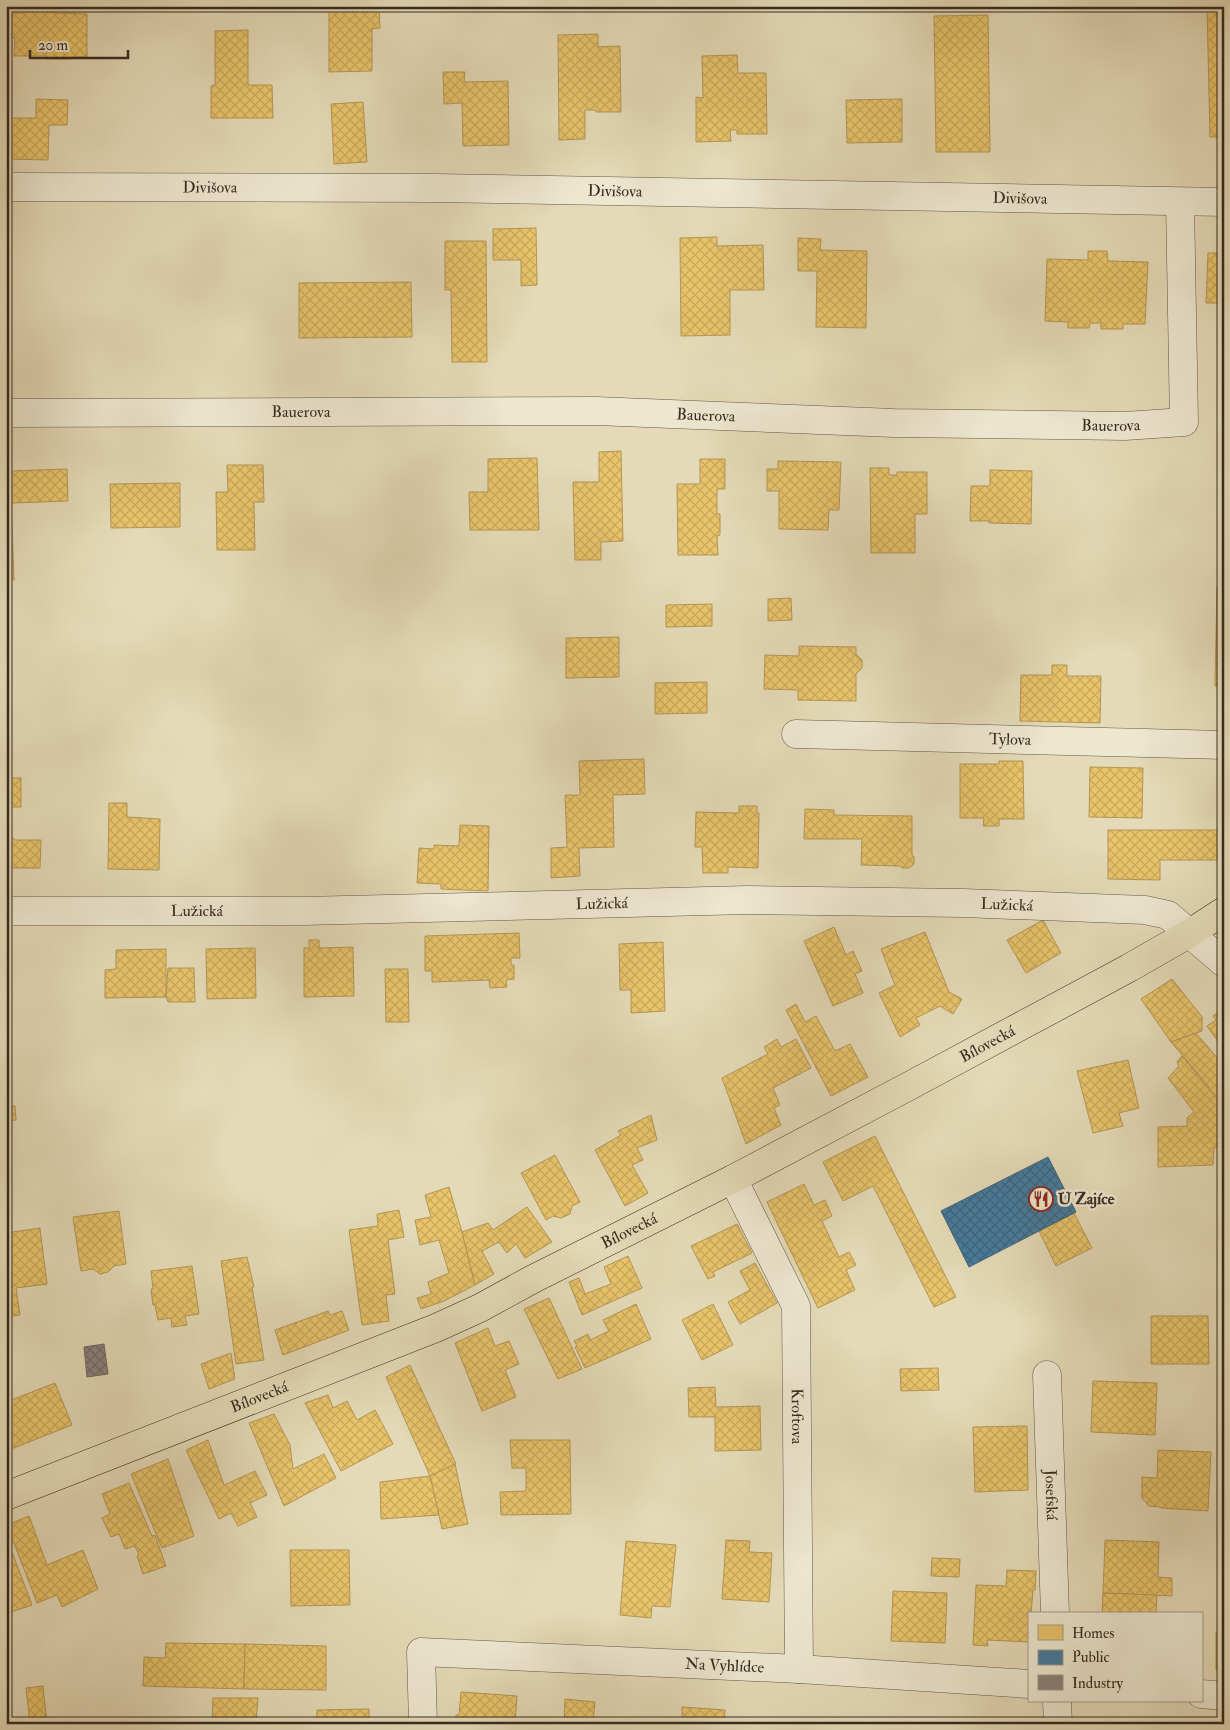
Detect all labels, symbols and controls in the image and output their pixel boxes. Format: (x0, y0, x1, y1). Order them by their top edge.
scale bar (30, 28, 128, 60)
text: 20 m (38, 36, 68, 55)
street label: Divišova (183, 177, 238, 198)
street label: Divišova (587, 181, 643, 202)
street label: Divišova (992, 188, 1048, 209)
street label: Bauerova (271, 402, 331, 422)
street label: Bauerova (676, 404, 736, 427)
street label: Bauerova (1081, 415, 1141, 436)
street label: Tylova (989, 729, 1032, 750)
street label: Lužická (575, 893, 629, 914)
street label: Lužická (980, 894, 1034, 916)
street label: Lužická (171, 901, 224, 921)
street label: Bílovecká (956, 1021, 1019, 1067)
restaurant icon: U Zajíce (1028, 1186, 1054, 1212)
place label: U Zajíce (1058, 1189, 1115, 1209)
street label: Bílovecká (598, 1208, 661, 1253)
street label: Bílovecká (228, 1377, 291, 1417)
street label: Kroftova (787, 1388, 807, 1445)
street label: Josefská (1039, 1468, 1062, 1521)
legend (1028, 1612, 1202, 1702)
text: Homes (1072, 1624, 1114, 1643)
text: Public (1072, 1648, 1110, 1667)
street label: Na Vyhlídce (685, 1654, 765, 1677)
text: Industry (1072, 1674, 1123, 1693)

